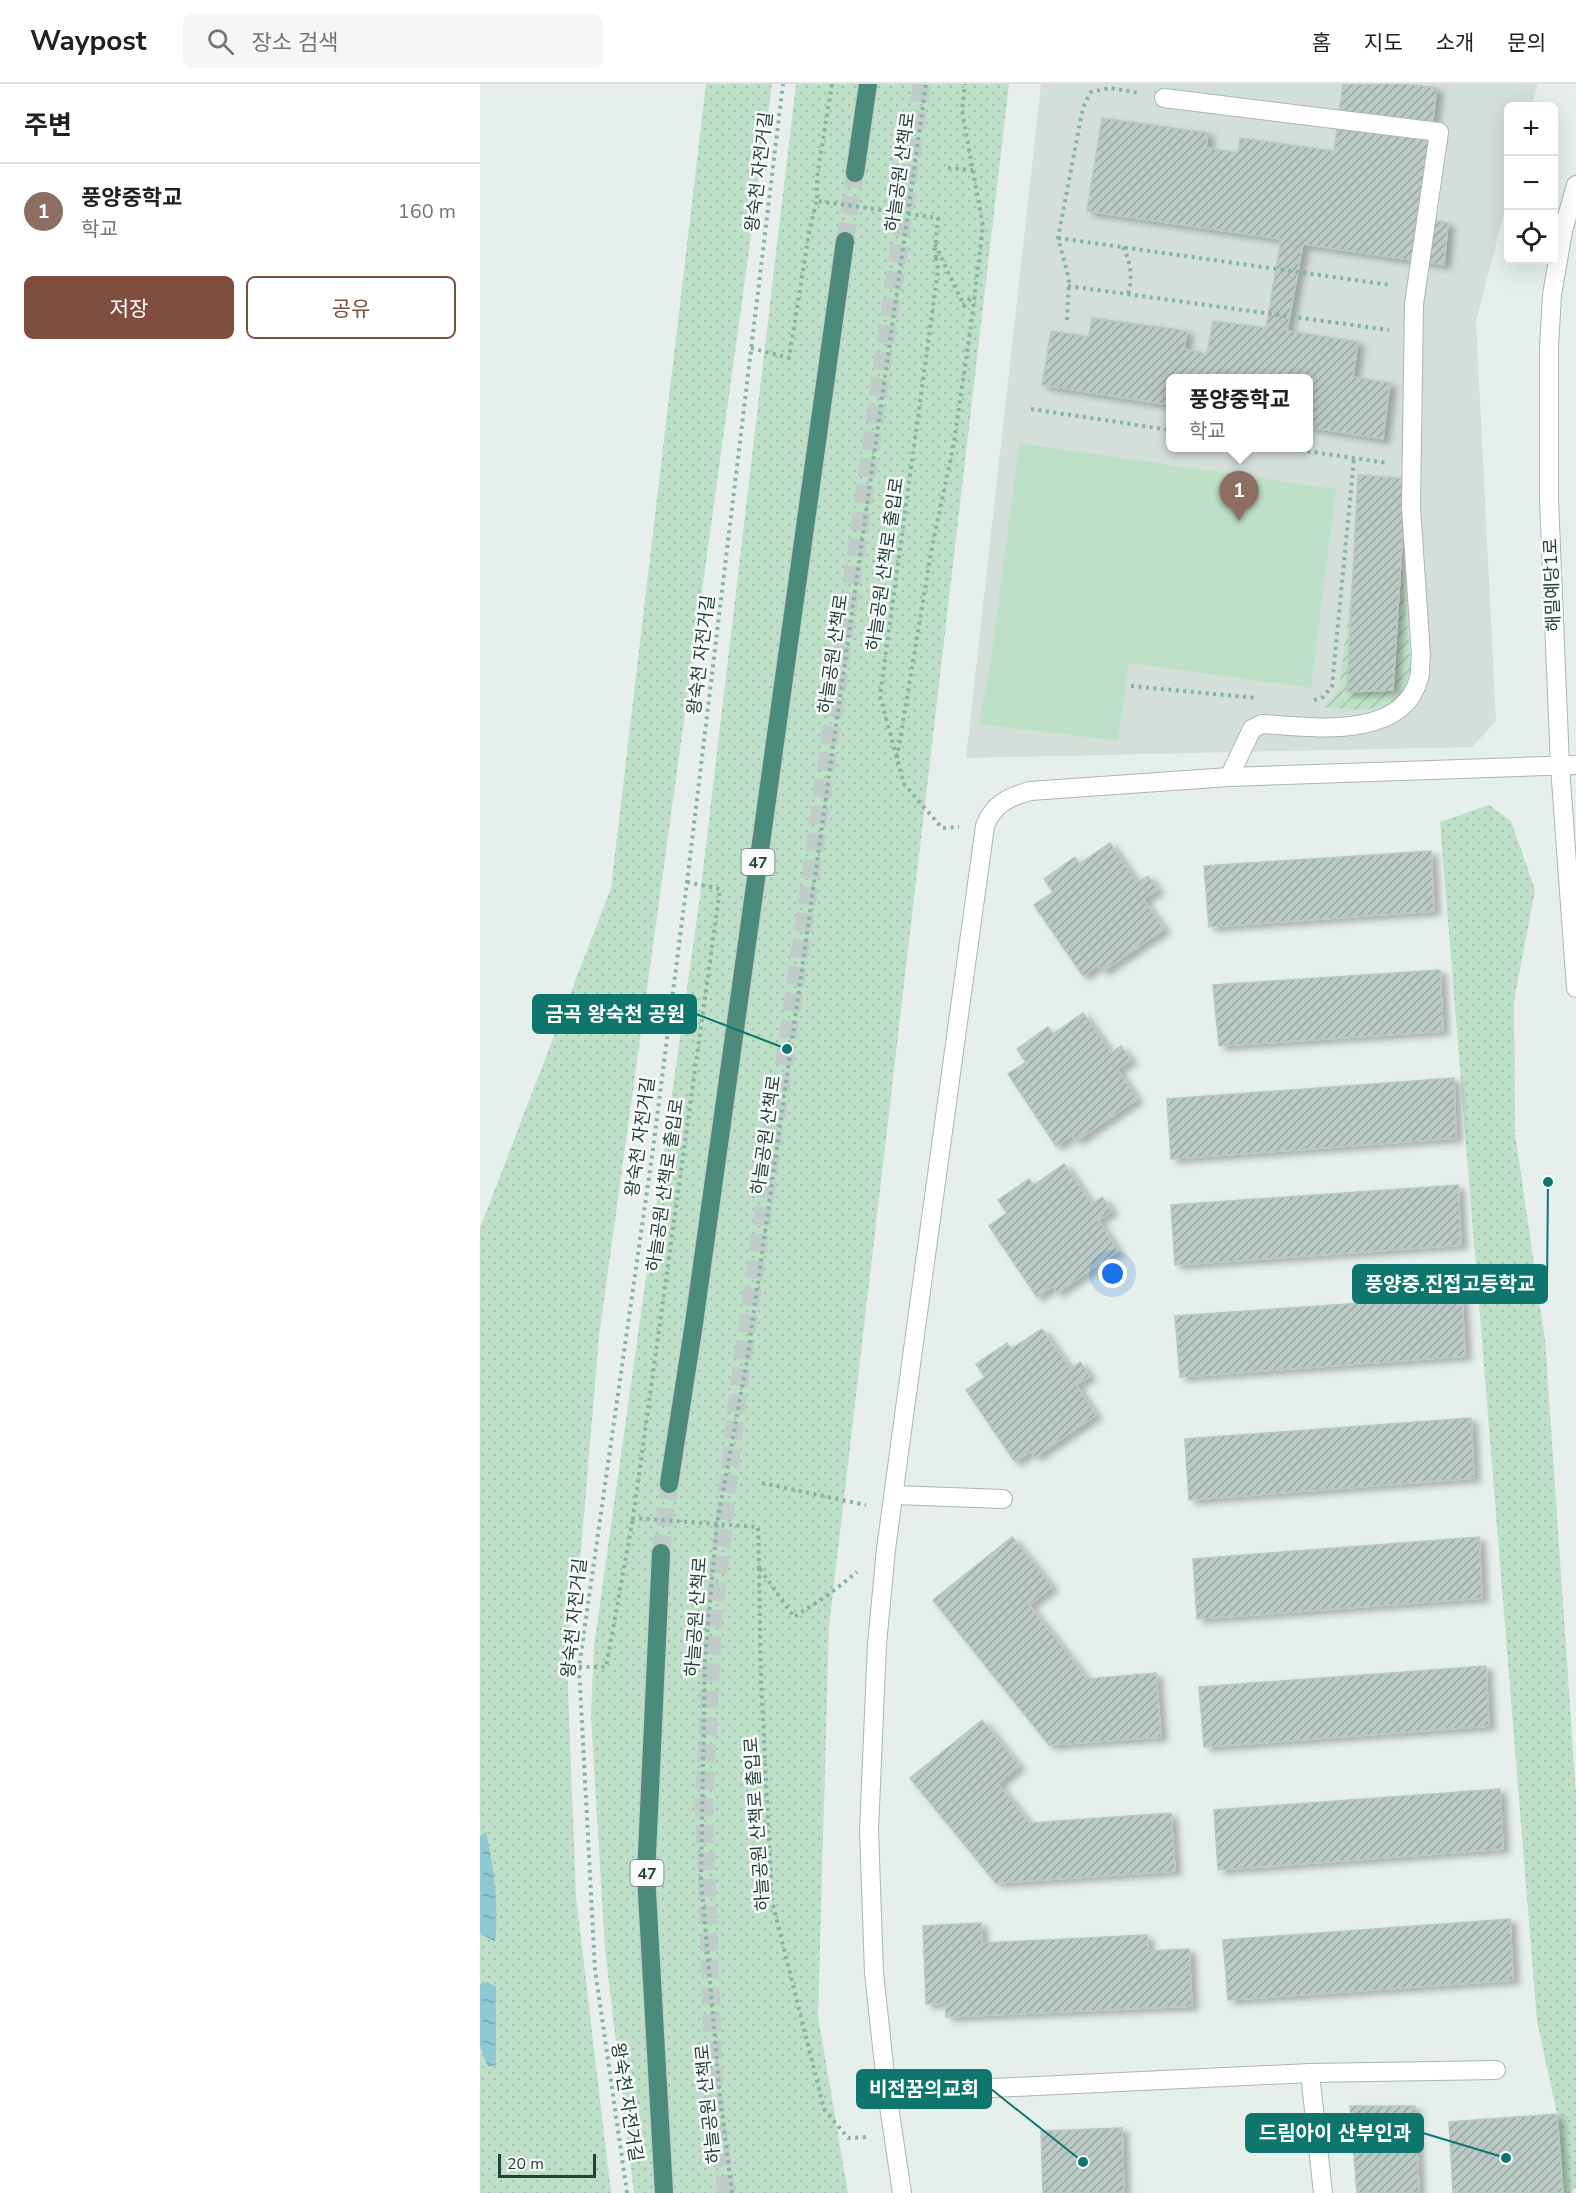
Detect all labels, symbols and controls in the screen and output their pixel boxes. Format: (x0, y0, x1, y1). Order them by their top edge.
search box (183, 14, 603, 68)
text: Waypost (30, 22, 147, 60)
icon: search (204, 25, 237, 58)
text: 장소 검색 (252, 28, 338, 58)
text: 홈 (1312, 29, 1331, 57)
text: 지도 (1364, 29, 1403, 57)
text: 소개 (1436, 29, 1474, 57)
text: 문의 (1507, 29, 1546, 57)
map controls (1504, 102, 1558, 264)
button: + (1504, 102, 1558, 156)
text: 주변 (24, 108, 72, 143)
street label: 왕숙천 자전거길 (740, 111, 778, 233)
street label: 하늘공원 산책로 (880, 111, 920, 233)
button: − (1504, 156, 1558, 210)
text: 풍양중학교 (81, 183, 182, 213)
text: 1 (38, 198, 50, 225)
text: 160 m (398, 198, 456, 225)
button: locate (1504, 210, 1558, 264)
text: 학교 (81, 216, 118, 243)
button: 저장 (24, 276, 234, 339)
button: 공유 (246, 276, 456, 339)
popup (1166, 374, 1313, 452)
text: 풍양중학교 (1189, 385, 1290, 415)
text: 학교 (1189, 418, 1226, 445)
pin: 1 (1220, 472, 1258, 521)
street label: 하늘공원 산책로 출입로 (861, 476, 909, 652)
street label: 해밀예당1로 (1538, 538, 1566, 632)
street label: 하늘공원 산책로 (813, 593, 853, 715)
street label: 왕숙천 자전거길 (682, 594, 720, 716)
road number: 47 (742, 849, 774, 875)
callout: 금곡 왕숙천 공원 (533, 995, 696, 1033)
text: 금곡 왕숙천 공원 (545, 1001, 685, 1028)
street label: 하늘공원 산책로 (746, 1074, 786, 1196)
street label: 왕숙천 자전거길 (620, 1076, 660, 1198)
street label: 하늘공원 산책로 출입로 (641, 1097, 689, 1273)
your location (1098, 1259, 1127, 1288)
callout: 풍양중.진접고등학교 (1353, 1265, 1547, 1303)
text: 풍양중.진접고등학교 (1365, 1271, 1535, 1298)
street label: 하늘공원 산책로 (680, 1556, 712, 1678)
street label: 왕숙천 자전거길 (556, 1557, 592, 1679)
street label: 하늘공원 산책로 출입로 (739, 1736, 775, 1912)
road number: 47 (630, 1860, 664, 1886)
street label: 왕숙천 자전거길 (606, 2041, 648, 2163)
street label: 하늘공원 산책로 (690, 2043, 726, 2165)
callout: 비전꿈의교회 (857, 2070, 991, 2108)
text: 비전꿈의교회 (869, 2076, 979, 2103)
callout: 드림아이 산부인과 (1246, 2114, 1423, 2152)
text: 드림아이 산부인과 (1259, 2120, 1411, 2147)
scale bar (498, 2151, 596, 2178)
text: 20 m (507, 2153, 544, 2175)

